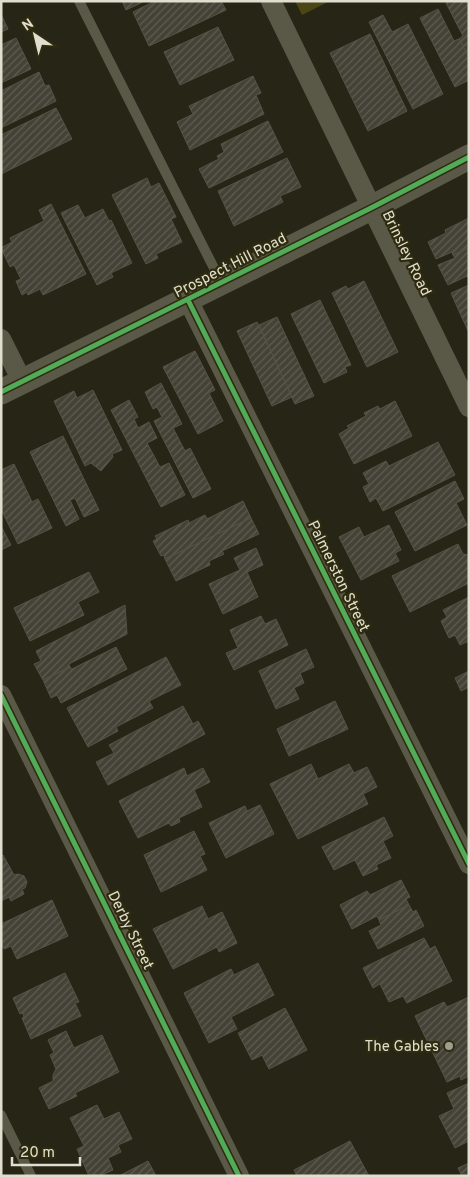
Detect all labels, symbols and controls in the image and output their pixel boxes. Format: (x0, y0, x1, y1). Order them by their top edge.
north arrow (10, 10, 60, 60)
text: N (19, 16, 37, 35)
street label: Brinsley Road (377, 208, 435, 300)
street label: Prospect Hill Road (171, 230, 290, 303)
street label: Palmerston Street (302, 518, 373, 636)
street label: Derby Street (102, 888, 157, 973)
place label: The Gables (364, 1038, 439, 1057)
marker: The Gables (443, 1040, 455, 1052)
scale bar (12, 1134, 80, 1166)
text: 20 m (20, 1144, 55, 1163)

